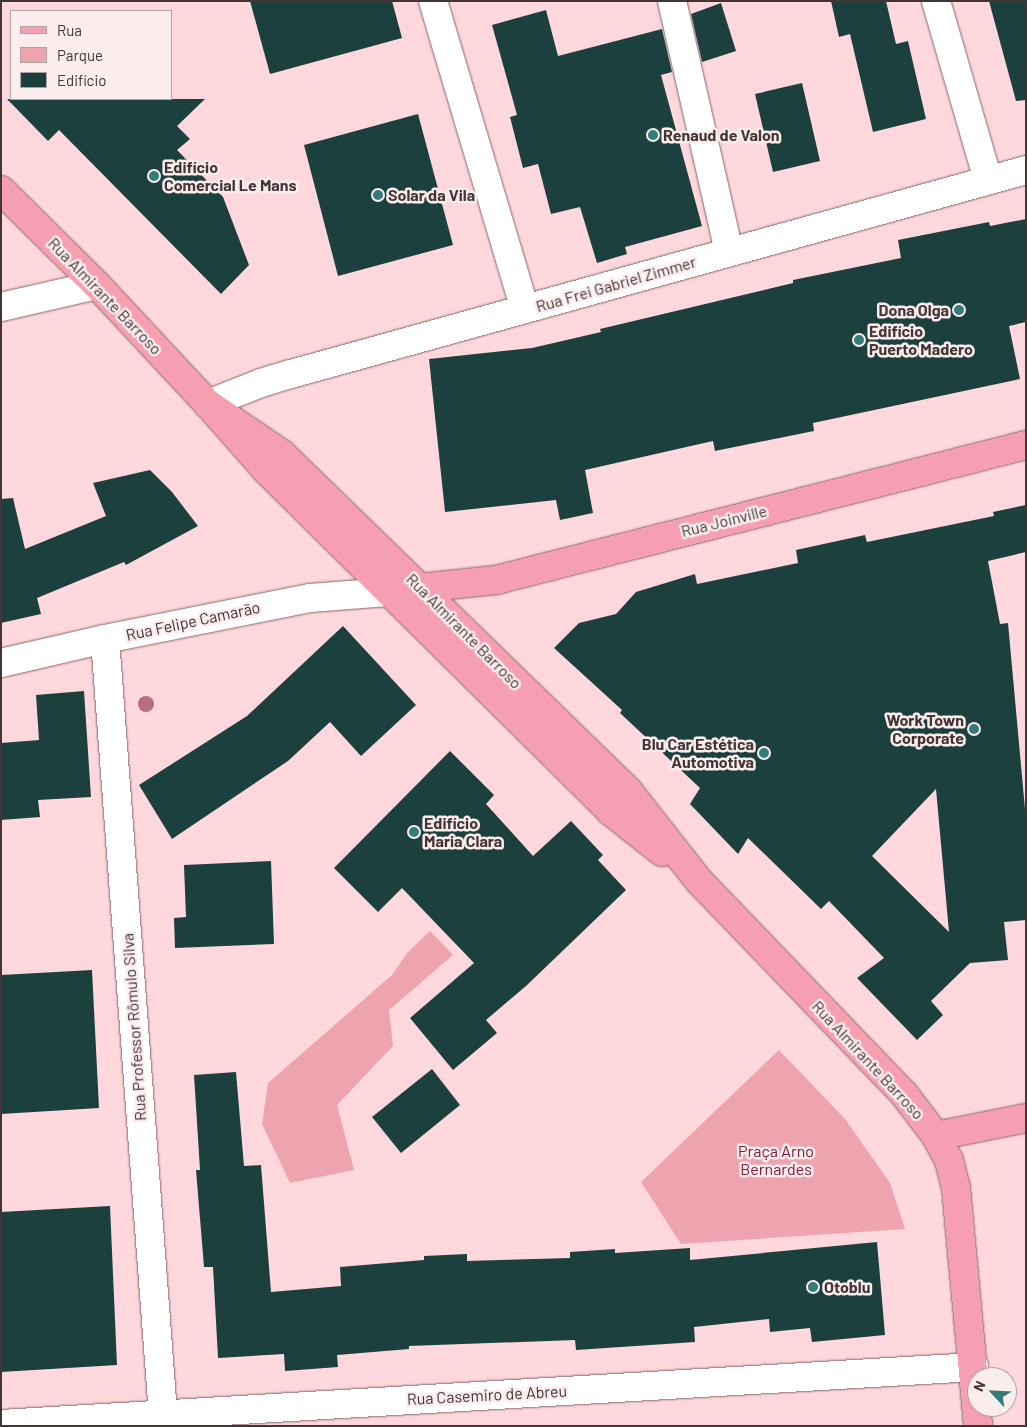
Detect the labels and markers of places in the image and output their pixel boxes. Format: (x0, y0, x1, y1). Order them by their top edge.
place label: Renaud de Valon (663, 125, 780, 145)
marker: Renaud de Valon (647, 129, 659, 141)
place label: Edifício Comercial Le Mans (164, 157, 297, 195)
marker: Edifício Comercial Le Mans (148, 170, 160, 182)
place label: Solar da Vila (388, 185, 475, 205)
marker: Solar da Vila (372, 189, 384, 201)
place label: Dona Olga (879, 300, 949, 320)
marker: Dona Olga (953, 304, 965, 316)
place label: Edifício Puerto Madero (869, 321, 973, 359)
marker: Edifício Puerto Madero (853, 334, 865, 346)
place label: Work Town Corporate (886, 710, 964, 748)
marker: Work Town Corporate (968, 723, 980, 735)
place label: Blu Car Estética Automotiva (642, 734, 754, 772)
marker: Blu Car Estética Automotiva (758, 747, 770, 759)
place label: Edifício Maria Clara (424, 813, 502, 851)
marker: Edifício Maria Clara (408, 826, 420, 838)
place label: Otoblu (824, 1277, 870, 1297)
marker: Otoblu (806, 1280, 820, 1294)

